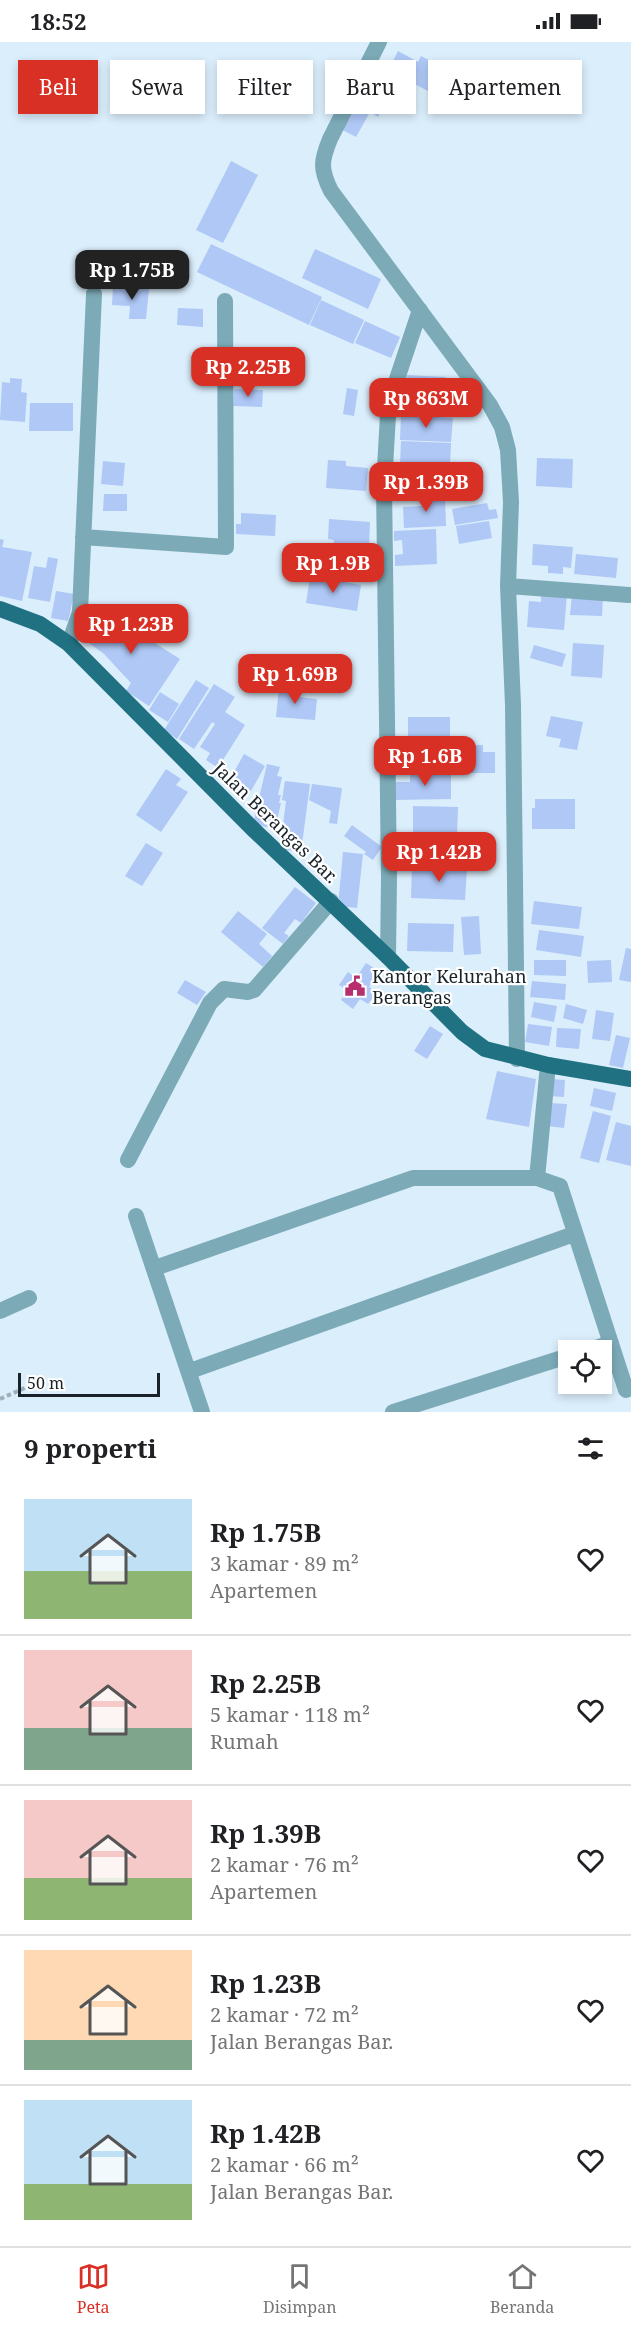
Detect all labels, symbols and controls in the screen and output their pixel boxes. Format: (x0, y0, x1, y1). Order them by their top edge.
text: 18:52 (30, 6, 86, 36)
chip: Beli (18, 60, 98, 114)
chip: Sewa (110, 60, 205, 114)
chip: Filter (217, 60, 313, 114)
chip: Baru (325, 60, 416, 114)
chip: Apartemen (428, 60, 582, 114)
pin: Rp 1.75B (70, 250, 194, 301)
text: Rp 1.75B (89, 256, 175, 283)
pin: Rp 2.25B (186, 347, 310, 398)
text: Rp 2.25B (205, 353, 291, 380)
pin: Rp 863M (371, 378, 481, 429)
text: Rp 863M (383, 384, 469, 411)
pin: Rp 1.39B (364, 462, 488, 513)
text: Rp 1.39B (383, 468, 469, 495)
pin: Rp 1.9B (278, 543, 388, 594)
text: Rp 1.9B (296, 549, 370, 576)
pin: Rp 1.23B (69, 604, 193, 655)
text: Rp 1.23B (88, 610, 174, 637)
pin: Rp 1.69B (233, 654, 357, 705)
text: Rp 1.69B (252, 660, 338, 687)
pin: Rp 1.6B (370, 736, 480, 787)
text: Rp 1.6B (388, 742, 462, 769)
street label: Jalan Berangas Bar. (208, 755, 344, 888)
pin: Rp 1.42B (377, 832, 501, 883)
text: Rp 1.42B (396, 838, 482, 865)
place label: Kantor Kelurahan Berangas (372, 964, 527, 1009)
public building icon: Kantor Kelurahan Berangas (343, 974, 367, 998)
map controls (558, 1340, 612, 1394)
button: locate (558, 1340, 612, 1394)
scale bar (18, 1370, 160, 1398)
text: 50 m (27, 1372, 64, 1394)
text: 9 properti (24, 1430, 157, 1466)
icon: filters (574, 1432, 607, 1465)
text: Rp 1.75B (210, 1514, 321, 1550)
icon: home (72, 1523, 144, 1595)
icon: heart (574, 1543, 607, 1576)
text: 3 kamar · 89 m² (210, 1550, 359, 1577)
text: Apartemen (210, 1577, 317, 1604)
text: Rp 2.25B (210, 1665, 321, 1701)
icon: home (72, 1674, 144, 1746)
icon: heart (574, 1694, 607, 1727)
text: 5 kamar · 118 m² (210, 1701, 370, 1728)
text: Rumah (210, 1728, 279, 1755)
text: Rp 1.39B (210, 1815, 321, 1851)
icon: home (72, 1824, 144, 1896)
icon: heart (574, 1844, 607, 1877)
text: 2 kamar · 76 m² (210, 1851, 359, 1878)
text: Apartemen (210, 1878, 317, 1905)
text: Rp 1.23B (210, 1965, 321, 2001)
icon: home (72, 1974, 144, 2046)
icon: heart (574, 1994, 607, 2027)
text: 2 kamar · 72 m² (210, 2001, 359, 2028)
text: Jalan Berangas Bar. (210, 2028, 393, 2055)
text: Rp 1.42B (210, 2115, 321, 2151)
icon: home (72, 2124, 144, 2196)
icon: heart (574, 2144, 607, 2177)
text: 2 kamar · 66 m² (210, 2151, 359, 2178)
text: Jalan Berangas Bar. (210, 2178, 393, 2205)
tab: Peta (77, 2260, 110, 2318)
tab: Disimpan (263, 2260, 336, 2318)
tab: Beranda (490, 2260, 554, 2318)

